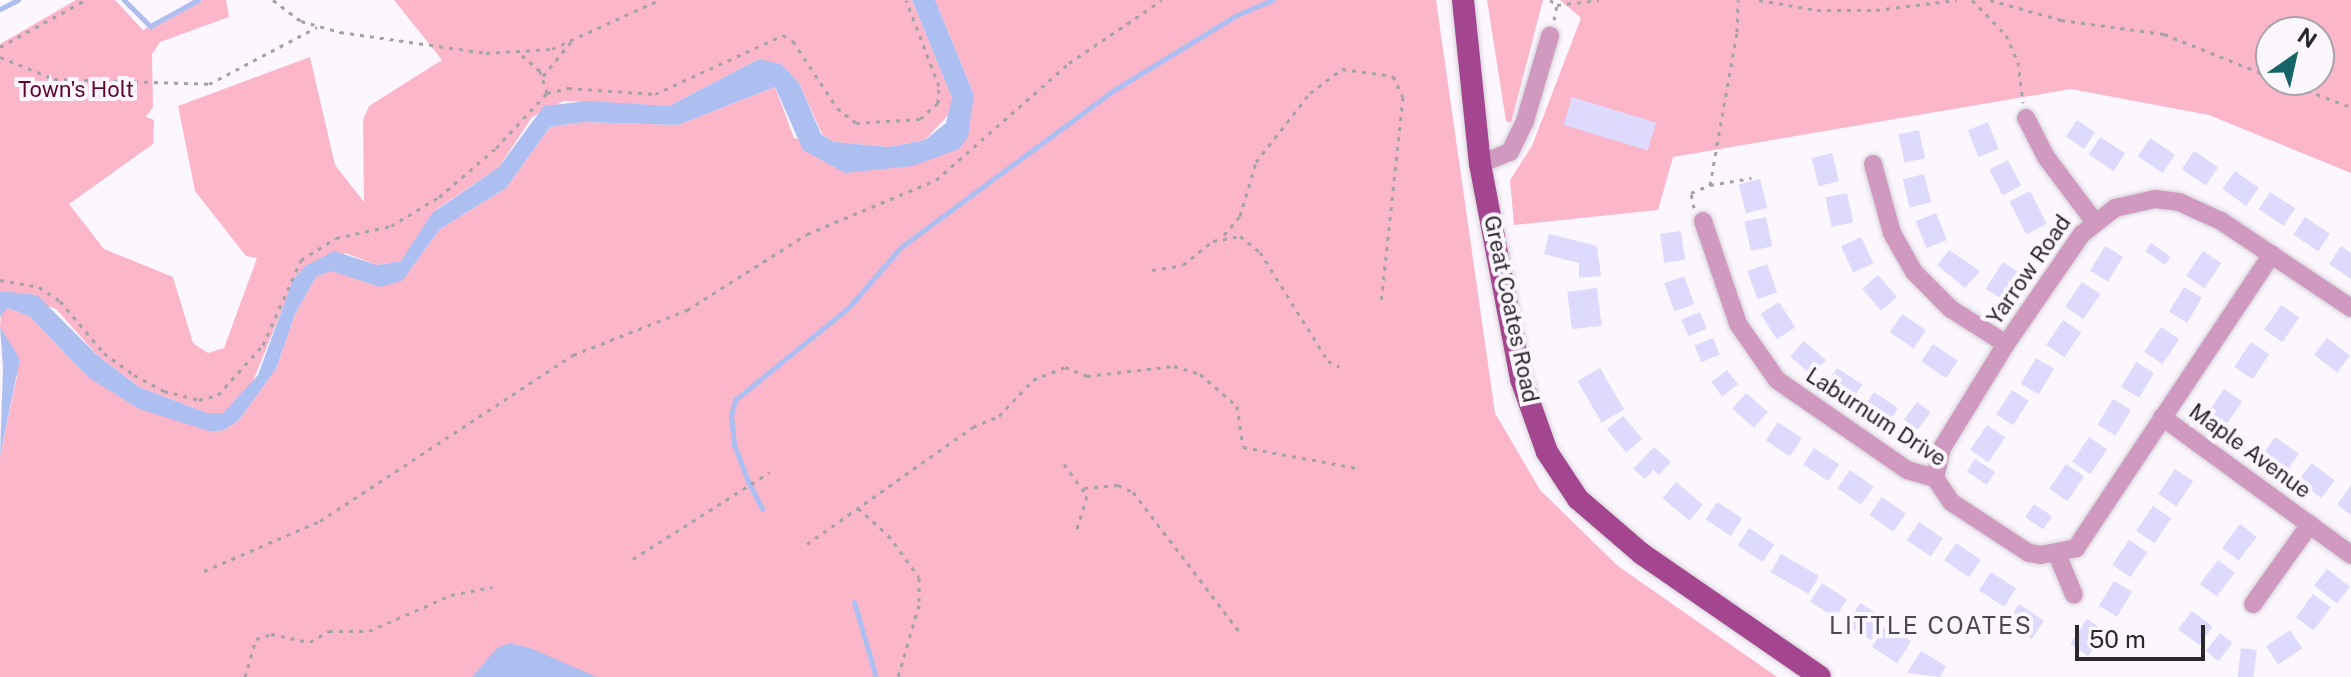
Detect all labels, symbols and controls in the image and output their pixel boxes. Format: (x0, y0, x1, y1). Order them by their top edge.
north arrow (2255, 16, 2335, 96)
text: N (2293, 22, 2322, 53)
park label: Town's Holt (18, 77, 134, 103)
street label: Yarrow Road (1981, 210, 2077, 330)
street label: Great Coates Road (1478, 213, 1544, 405)
street label: Laburnum Drive (1801, 362, 1951, 472)
street label: Maple Avenue (2184, 398, 2316, 504)
scale bar (2079, 609, 2209, 659)
district label: LITTLE COATES (1829, 612, 2033, 640)
text: 50 m (2089, 625, 2146, 653)

